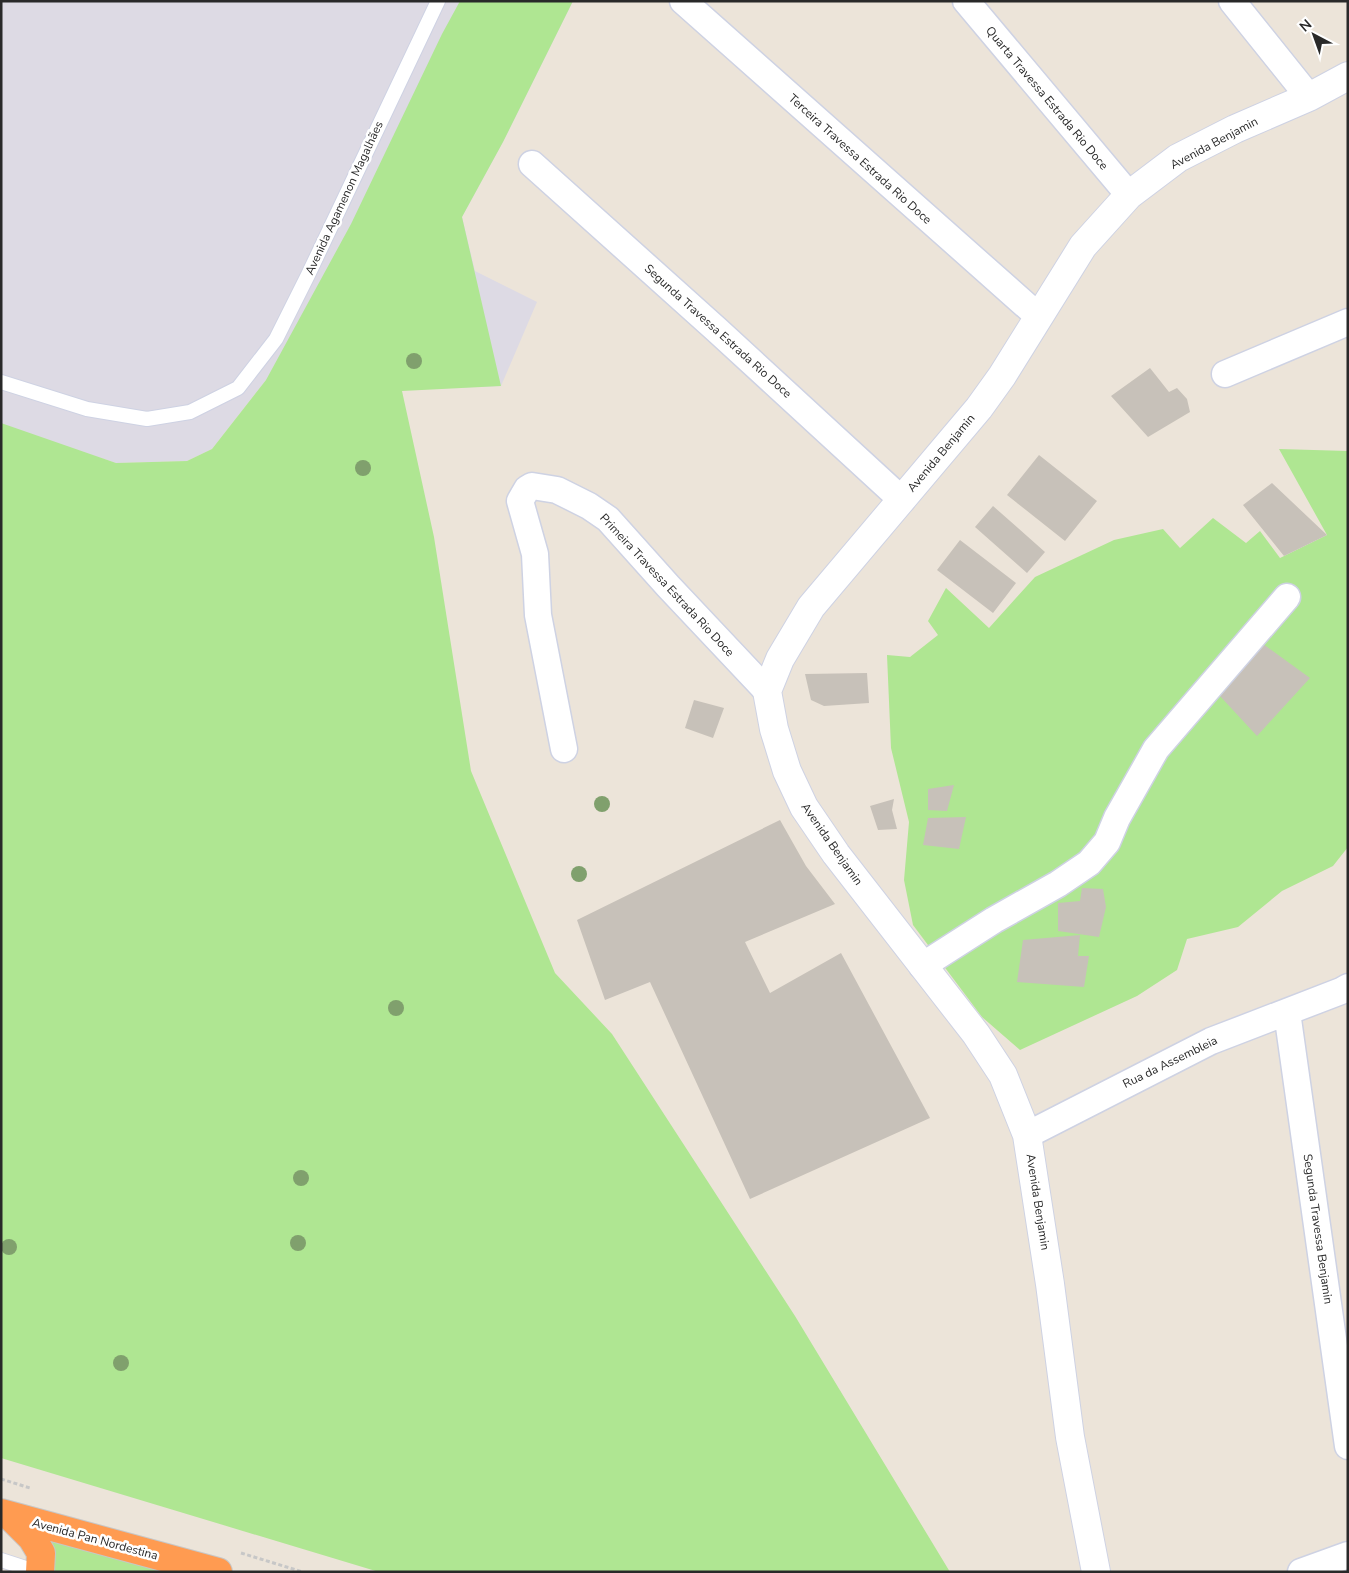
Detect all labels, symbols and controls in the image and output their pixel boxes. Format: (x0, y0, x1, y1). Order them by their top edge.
north arrow (1289, 10, 1339, 60)
text: N (1296, 15, 1316, 36)
street label: Quarta Travessa Estrada Rio Doce (982, 23, 1112, 173)
street label: Terceira Travessa Estrada Rio Doce (785, 90, 935, 228)
street label: Avenida Benjamin (1167, 113, 1261, 173)
street label: Avenida Agamenon Magalhães (301, 118, 387, 277)
street label: Segunda Travessa Estrada Rio Doce (641, 261, 795, 401)
street label: Avenida Benjamin (904, 411, 978, 495)
street label: Primeira Travessa Estrada Rio Doce (596, 510, 738, 660)
street label: Avenida Benjamin (798, 800, 866, 888)
street label: Rua da Assembleia (1120, 1032, 1220, 1092)
street label: Avenida Benjamin (1022, 1153, 1054, 1251)
street label: Segunda Travessa Benjamin (1300, 1153, 1336, 1305)
street label: Avenida Pan Nordestina (30, 1515, 160, 1563)

